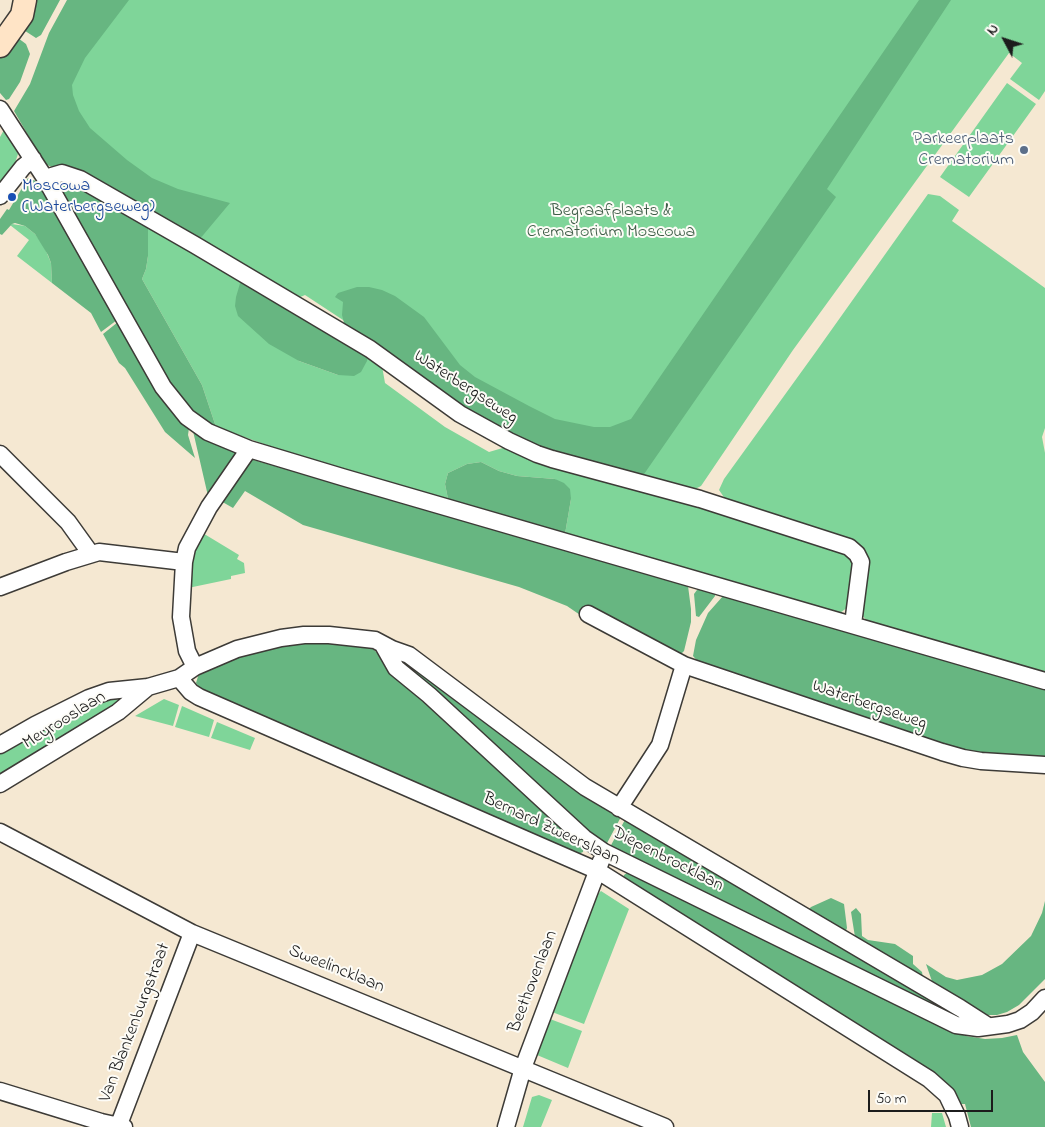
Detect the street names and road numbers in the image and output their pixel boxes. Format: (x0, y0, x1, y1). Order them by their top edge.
street label: Waterbergseweg (409, 346, 521, 430)
street label: Waterbergseweg (809, 676, 929, 736)
street label: Meyrooslaan (20, 687, 110, 755)
street label: Bernard Zweerslaan (479, 789, 623, 871)
street label: Diepenbrocklaan (607, 822, 727, 898)
street label: Beethovenlaan (505, 928, 563, 1036)
street label: Van Blankenburgstraat (96, 940, 176, 1106)
street label: Sweelincklaan (285, 941, 387, 999)

